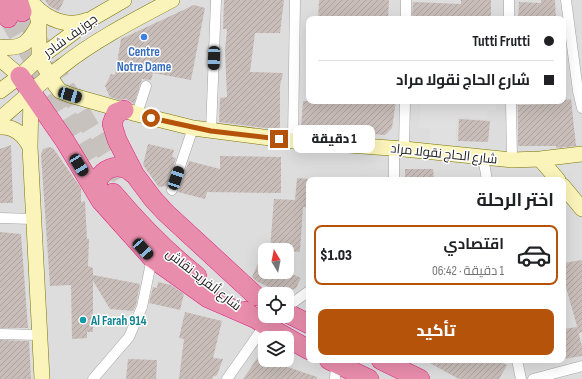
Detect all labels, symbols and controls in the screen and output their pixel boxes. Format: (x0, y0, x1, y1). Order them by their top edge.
street label: جوزيف شادر (40, 11, 101, 61)
marker: Centre Notre Dame (139, 32, 149, 42)
text: Tutti Frutti (472, 32, 530, 51)
place label: Centre Notre Dame (117, 44, 172, 75)
car (208, 46, 220, 70)
text: شارع الحاج نقولا مراد (396, 71, 530, 90)
car (57, 86, 83, 104)
route start (142, 109, 160, 127)
callout: 1 دقيقة (293, 125, 375, 153)
route end (270, 130, 288, 148)
text: 1 دقيقة (311, 131, 357, 147)
street label: شارع الحاج نقولا مراد (390, 140, 498, 168)
car (68, 152, 90, 178)
car (166, 165, 186, 191)
text: اختر الرحلة (476, 190, 554, 211)
text: اقتصادي (444, 235, 504, 254)
car (131, 236, 155, 262)
icon: car (516, 237, 552, 273)
north arrow (258, 243, 294, 279)
map controls (258, 243, 294, 367)
street label: شارع ألفريد نقاش (162, 245, 245, 314)
text: $1.03 (320, 246, 352, 265)
text: 1 دقيقة · 06:42 (432, 263, 504, 279)
button: locate (258, 287, 294, 323)
button: تأكيد (318, 309, 554, 355)
place label: Al Farah 914 (90, 313, 147, 329)
marker: Al Farah 914 (78, 315, 88, 325)
button: layers (258, 331, 294, 367)

